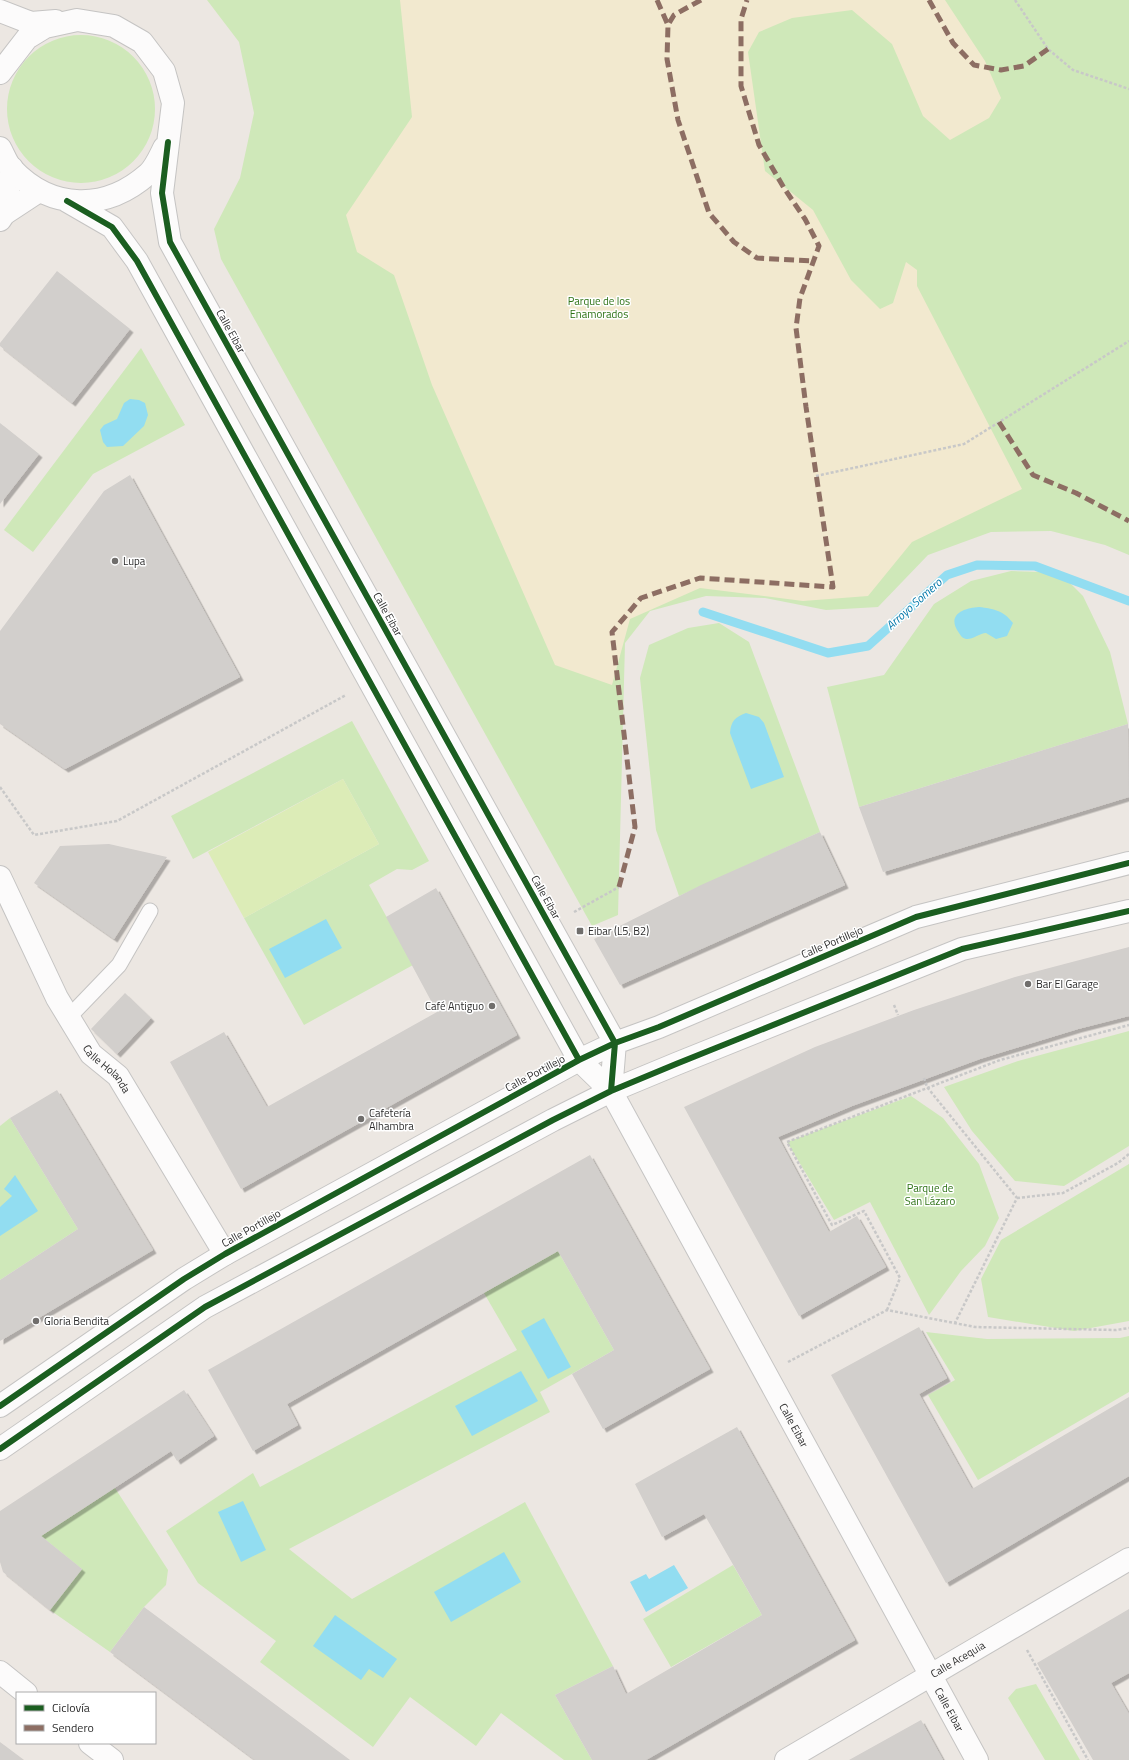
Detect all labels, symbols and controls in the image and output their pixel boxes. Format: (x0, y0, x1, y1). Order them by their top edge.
park label: Parque de los Enamorados (568, 293, 630, 322)
street label: Calle Eibar (212, 306, 250, 356)
place label: Lupa (123, 553, 146, 569)
marker: Lupa (110, 556, 120, 566)
water label: Arroyo Somero (881, 572, 947, 634)
street label: Calle Eibar (369, 589, 407, 639)
street label: Calle Eibar (527, 872, 565, 922)
street label: Calle Portillejo (799, 922, 866, 962)
place label: Eibar (L5, B2) (588, 923, 649, 939)
marker: Eibar (L5, B2) (575, 926, 585, 936)
place label: Bar El Garage (1036, 976, 1099, 992)
marker: Bar El Garage (1023, 979, 1033, 989)
place label: Café Antiguo (425, 998, 484, 1014)
marker: Café Antiguo (487, 1001, 497, 1011)
street label: Calle Holanda (79, 1041, 135, 1096)
street label: Calle Portillejo (502, 1050, 568, 1096)
place label: Cafetería Alhambra (369, 1105, 414, 1134)
marker: Cafetería Alhambra (356, 1114, 366, 1124)
park label: Parque de San Lázaro (905, 1180, 955, 1209)
street label: Calle Portillejo (218, 1205, 284, 1251)
place label: Gloria Bendita (44, 1313, 110, 1329)
marker: Gloria Bendita (31, 1316, 41, 1326)
street label: Calle Eibar (775, 1400, 813, 1450)
street label: Calle Acequia (927, 1637, 988, 1682)
street label: Calle Eibar (931, 1685, 968, 1735)
legend (16, 1692, 156, 1744)
text: Ciclovía (52, 1698, 90, 1717)
text: Sendero (52, 1718, 94, 1737)

